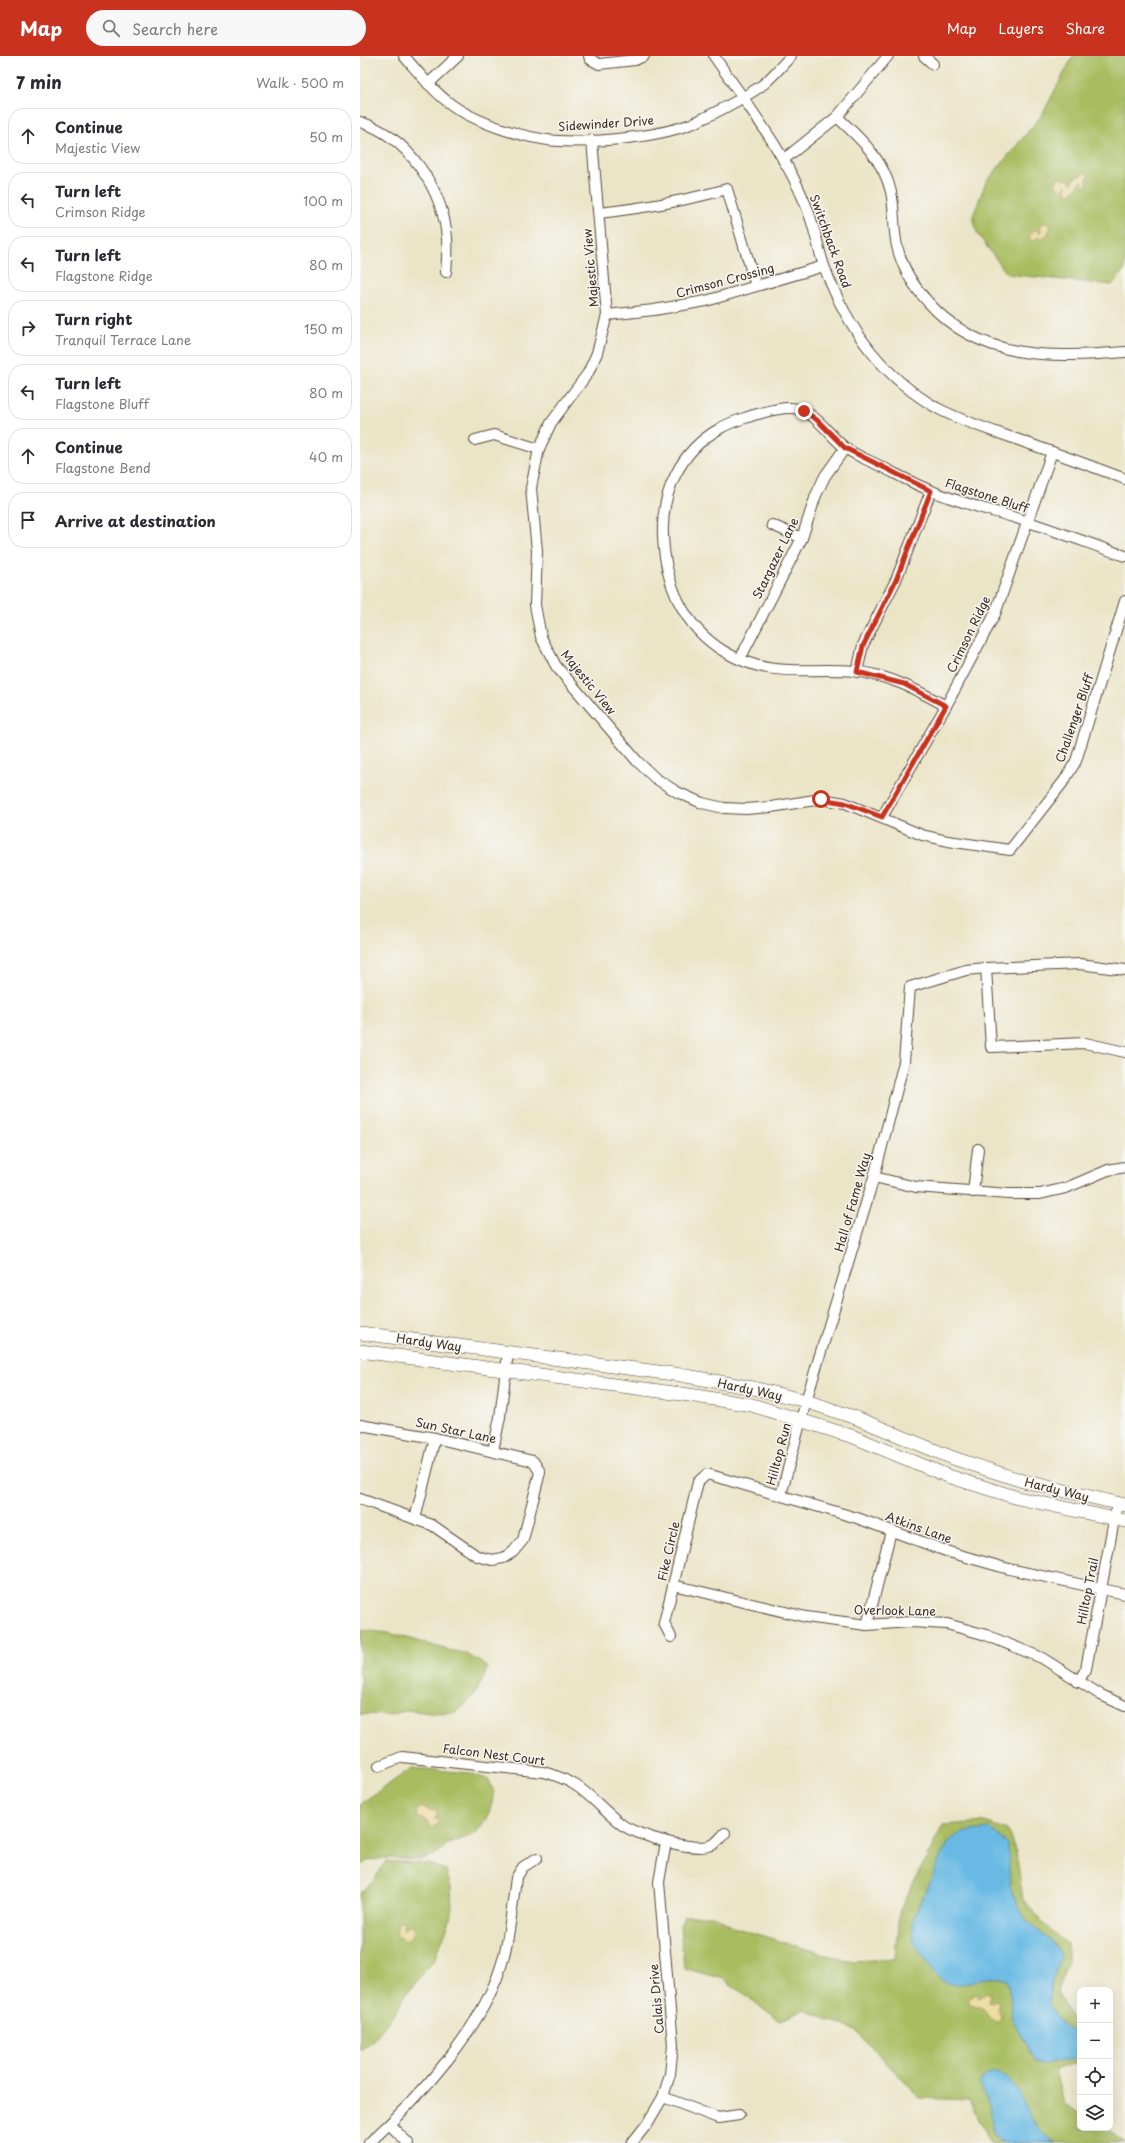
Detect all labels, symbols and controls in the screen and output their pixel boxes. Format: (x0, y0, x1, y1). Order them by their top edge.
search box (86, 10, 366, 46)
text: Map (20, 14, 62, 42)
icon: search (100, 17, 122, 39)
text: Search here (132, 17, 218, 40)
text: Map (947, 18, 977, 39)
text: Layers (999, 18, 1044, 39)
text: Share (1066, 18, 1105, 39)
text: 7 min (16, 69, 62, 95)
text: Walk · 500 m (256, 73, 344, 92)
street label: Sidewinder Drive (558, 111, 654, 135)
text: Continue (55, 115, 123, 138)
icon: ahead (17, 125, 39, 147)
text: 50 m (309, 127, 343, 146)
text: Majestic View (55, 138, 140, 157)
text: Turn left (55, 179, 121, 202)
icon: left (17, 189, 39, 211)
text: 100 m (303, 191, 343, 210)
street label: Switchback Road (806, 192, 856, 290)
text: Crimson Ridge (55, 202, 145, 221)
street label: Majestic View (578, 227, 602, 308)
text: Turn left (55, 243, 121, 266)
icon: left (17, 253, 39, 275)
text: 80 m (309, 255, 343, 274)
street label: Crimson Crossing (674, 258, 776, 302)
text: Flagstone Ridge (55, 266, 153, 285)
text: Turn right (55, 307, 132, 330)
icon: right (17, 317, 39, 339)
text: 150 m (304, 319, 343, 338)
text: Tranquil Terrace Lane (55, 330, 191, 349)
text: Turn left (55, 371, 121, 394)
icon: left (17, 381, 39, 403)
text: 80 m (309, 383, 343, 402)
text: Flagstone Bluff (55, 394, 149, 413)
route end (795, 402, 813, 420)
text: Continue (55, 435, 123, 458)
icon: ahead (17, 445, 39, 467)
text: 40 m (309, 447, 343, 466)
text: Flagstone Bend (55, 458, 151, 477)
street label: Flagstone Bluff (943, 473, 1032, 517)
icon: arrive (17, 509, 39, 531)
text: Arrive at destination (55, 509, 216, 532)
street label: Stargazer Lane (747, 514, 803, 602)
street label: Crimson Ridge (942, 593, 994, 675)
street label: Majestic View (557, 646, 621, 719)
street label: Challenger Bluff (1050, 670, 1098, 765)
route start (812, 790, 830, 808)
street label: Hall of Fame Way (829, 1150, 875, 1254)
street label: Hardy Way (395, 1329, 463, 1356)
street label: Hardy Way (716, 1373, 784, 1405)
street label: Sun Star Lane (414, 1413, 498, 1447)
street label: Hilltop Run (761, 1421, 795, 1487)
street label: Hardy Way (1023, 1472, 1091, 1506)
street label: Atkins Lane (883, 1507, 955, 1547)
street label: Fike Circle (652, 1519, 684, 1583)
street label: Hilltop Trail (1072, 1556, 1102, 1626)
street label: Overlook Lane (854, 1600, 936, 1620)
street label: Falcon Nest Court (442, 1739, 546, 1769)
street label: Calais Drive (644, 1963, 668, 2035)
map controls (1077, 1987, 1113, 2131)
button: + (1077, 1987, 1113, 2023)
button: − (1077, 2023, 1113, 2059)
button: locate (1077, 2059, 1113, 2095)
button: layers (1077, 2095, 1113, 2131)

